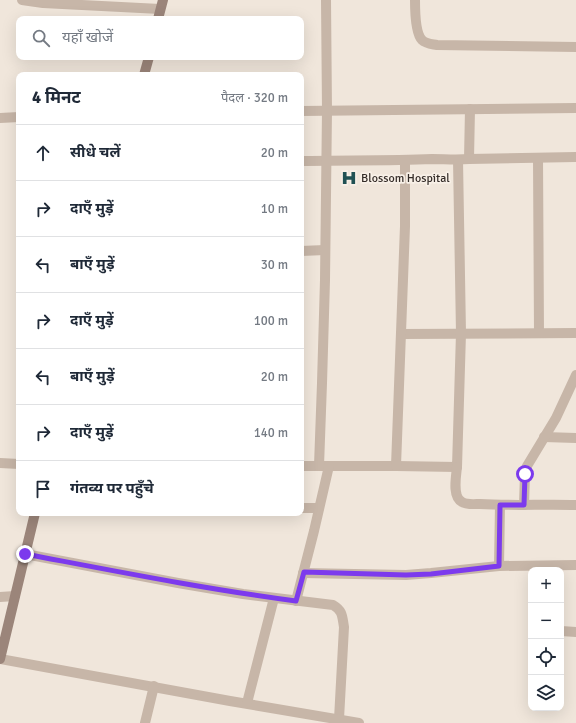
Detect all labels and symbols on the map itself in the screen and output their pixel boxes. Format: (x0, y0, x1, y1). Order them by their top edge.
hospital icon: Blossom Hospital (340, 169, 358, 187)
place label: Blossom Hospital (361, 171, 450, 186)
route start (516, 465, 534, 483)
route end (16, 545, 34, 563)

